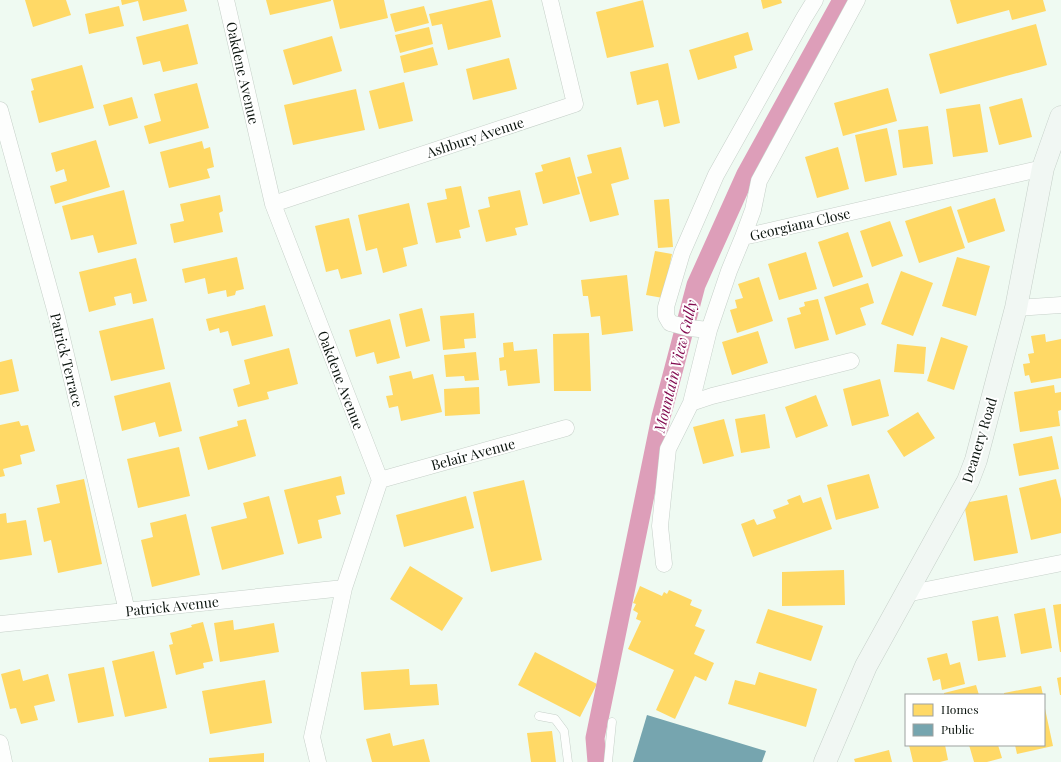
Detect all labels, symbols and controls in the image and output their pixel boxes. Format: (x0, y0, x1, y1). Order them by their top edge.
street label: Oakdene Avenue (222, 20, 264, 126)
street label: Ashbury Avenue (423, 112, 526, 162)
street label: Georgiana Close (748, 203, 852, 245)
water label: Mountain View Gully (649, 298, 701, 435)
street label: Patrick Terrace (46, 311, 88, 409)
street label: Oakdene Avenue (313, 328, 369, 432)
street label: Deanery Road (957, 395, 1001, 485)
street label: Belair Avenue (429, 434, 517, 474)
street label: Patrick Avenue (124, 592, 220, 620)
legend (905, 694, 1045, 746)
text: Homes (941, 701, 979, 717)
text: Public (941, 721, 975, 737)

